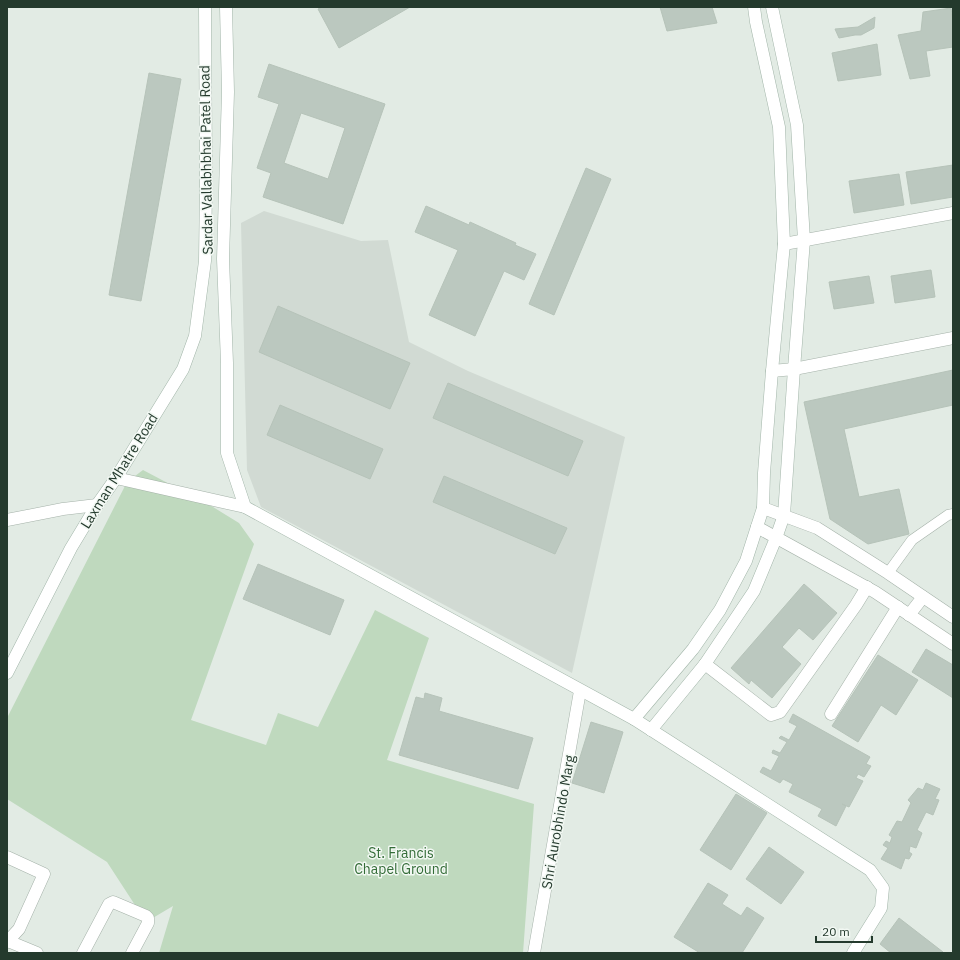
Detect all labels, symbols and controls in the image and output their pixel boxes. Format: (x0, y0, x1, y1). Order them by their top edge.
street label: Sardar Vallabhbhai Patel Road (195, 65, 217, 255)
street label: Laxman Mhatre Road (76, 410, 162, 532)
street label: Shri Aurobhindo Marg (537, 753, 579, 890)
park label: St. Francis Chapel Ground (354, 844, 448, 878)
scale bar (816, 918, 872, 944)
text: 20 m (822, 924, 850, 939)

